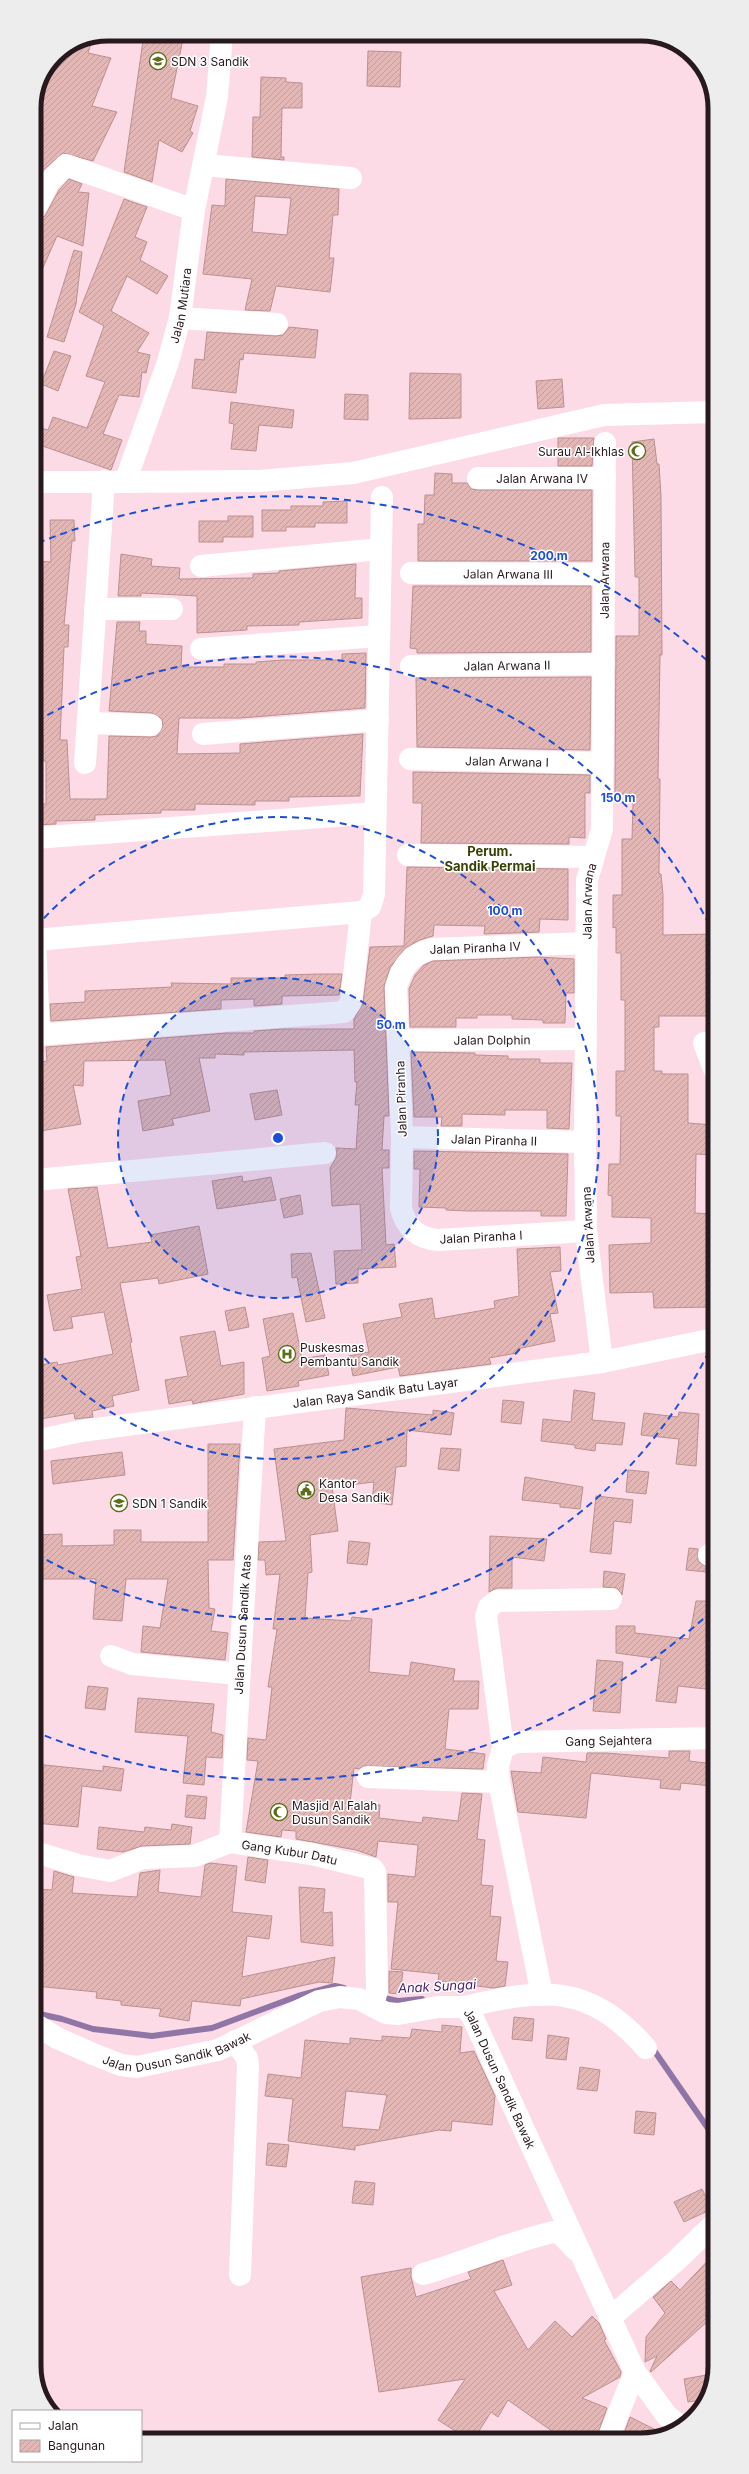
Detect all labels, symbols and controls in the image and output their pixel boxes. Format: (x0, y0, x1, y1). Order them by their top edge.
school or university icon: SDN 3 Sandik (148, 51, 168, 71)
place label: SDN 3 Sandik (171, 54, 249, 69)
street label: Jalan Mutiara (166, 267, 194, 345)
mosque icon: Surau Al-Ikhlas (627, 441, 647, 461)
place label: Surau Al-Ikhlas (538, 444, 624, 459)
street label: Jalan Arwana IV (496, 471, 588, 486)
street label: Jalan Arwana (596, 542, 612, 619)
text: 200 m (530, 548, 568, 563)
street label: Jalan Arwana III (463, 566, 553, 581)
street label: Jalan Arwana II (463, 657, 551, 673)
street label: Jalan Arwana I (465, 753, 549, 769)
text: 150 m (601, 790, 635, 805)
district label: Perum. Sandik Permai (445, 843, 535, 874)
street label: Jalan Arwana (579, 861, 599, 940)
text: 100 m (487, 903, 523, 918)
street label: Jalan Piranha IV (429, 938, 521, 957)
text: 50 m (376, 1017, 406, 1032)
street label: Jalan Dolphin (453, 1032, 531, 1047)
street label: Jalan Piranha (392, 1061, 410, 1137)
centre of rings (271, 1131, 285, 1145)
street label: Jalan Piranha II (451, 1131, 537, 1148)
street label: Jalan Arwana (578, 1186, 598, 1264)
street label: Jalan Piranha I (439, 1227, 523, 1247)
place label: Puskesmas Pembantu Sandik (300, 1340, 400, 1369)
hospital icon: Puskesmas Pembantu Sandik (277, 1344, 297, 1364)
street label: Jalan Raya Sandik Batu Layar (292, 1374, 460, 1410)
place label: Kantor Desa Sandik (319, 1476, 390, 1505)
public building icon: Kantor Desa Sandik (296, 1480, 316, 1500)
school or university icon: SDN 1 Sandik (109, 1493, 129, 1513)
place label: SDN 1 Sandik (132, 1496, 208, 1511)
street label: Jalan Dusun Sandik Atas (230, 1554, 253, 1695)
street label: Gang Sejahtera (565, 1732, 652, 1749)
place label: Masjid Al Falah Dusun Sandik (292, 1798, 377, 1827)
mosque icon: Masjid Al Falah Dusun Sandik (269, 1802, 289, 1822)
street label: Gang Kubur Datu (241, 1836, 339, 1868)
water label: Anak Sungai (397, 1976, 477, 1996)
street label: Jalan Dusun Sandik Bawak (461, 2005, 539, 2151)
street label: Jalan Dusun Sandik Bawak (101, 2028, 253, 2075)
legend (12, 2410, 142, 2462)
text: Jalan (48, 2418, 78, 2433)
text: Bangunan (48, 2438, 105, 2453)

